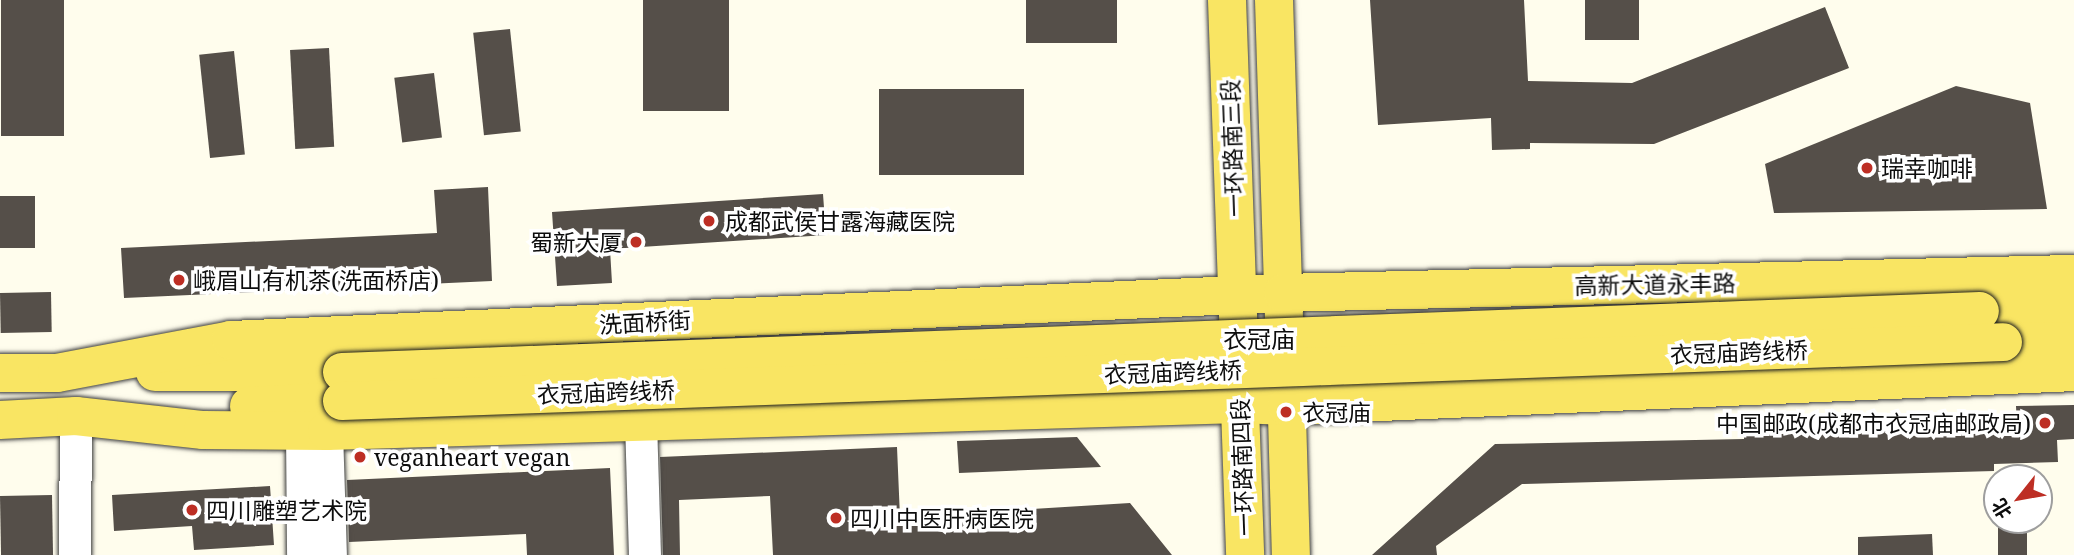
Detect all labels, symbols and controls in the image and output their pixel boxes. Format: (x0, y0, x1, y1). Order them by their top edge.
street label: 一环路南三段 (1216, 79, 1248, 217)
place label: 瑞幸咖啡 (1881, 154, 1973, 182)
marker: 瑞幸咖啡 (1859, 160, 1875, 176)
place label: 成都武侯甘露海藏医院 (725, 207, 955, 235)
marker: 成都武侯甘露海藏医院 (699, 211, 719, 231)
place label: 蜀新大厦 (530, 228, 622, 256)
marker: 蜀新大厦 (628, 234, 644, 250)
place label: 峨眉山有机茶(洗面桥店) (193, 266, 439, 294)
street label: 高新大道永丰路 (1574, 269, 1736, 299)
marker: 峨眉山有机茶(洗面桥店) (171, 272, 187, 288)
street label: 洗面桥街 (598, 306, 692, 338)
district label: 衣冠庙 (1223, 325, 1295, 353)
street label: 衣冠庙跨线桥 (1670, 336, 1808, 368)
street label: 衣冠庙跨线桥 (1104, 356, 1242, 388)
street label: 衣冠庙跨线桥 (537, 376, 675, 408)
street label: 一环路南四段 (1226, 398, 1258, 536)
place label: 衣冠庙 (1302, 398, 1371, 426)
marker: 衣冠庙 (1276, 402, 1296, 422)
place label: 中国邮政(成都市衣冠庙邮政局) (1716, 409, 2031, 437)
marker: 中国邮政(成都市衣冠庙邮政局) (2037, 415, 2053, 431)
place label: veganheart vegan (374, 443, 570, 471)
marker: veganheart vegan (352, 449, 368, 465)
north arrow (1983, 464, 2053, 534)
text: 北 (1986, 494, 2018, 524)
place label: 四川雕塑艺术院 (206, 496, 367, 524)
marker: 四川雕塑艺术院 (184, 502, 200, 518)
place label: 四川中医肝病医院 (850, 504, 1034, 532)
marker: 四川中医肝病医院 (828, 510, 844, 526)

